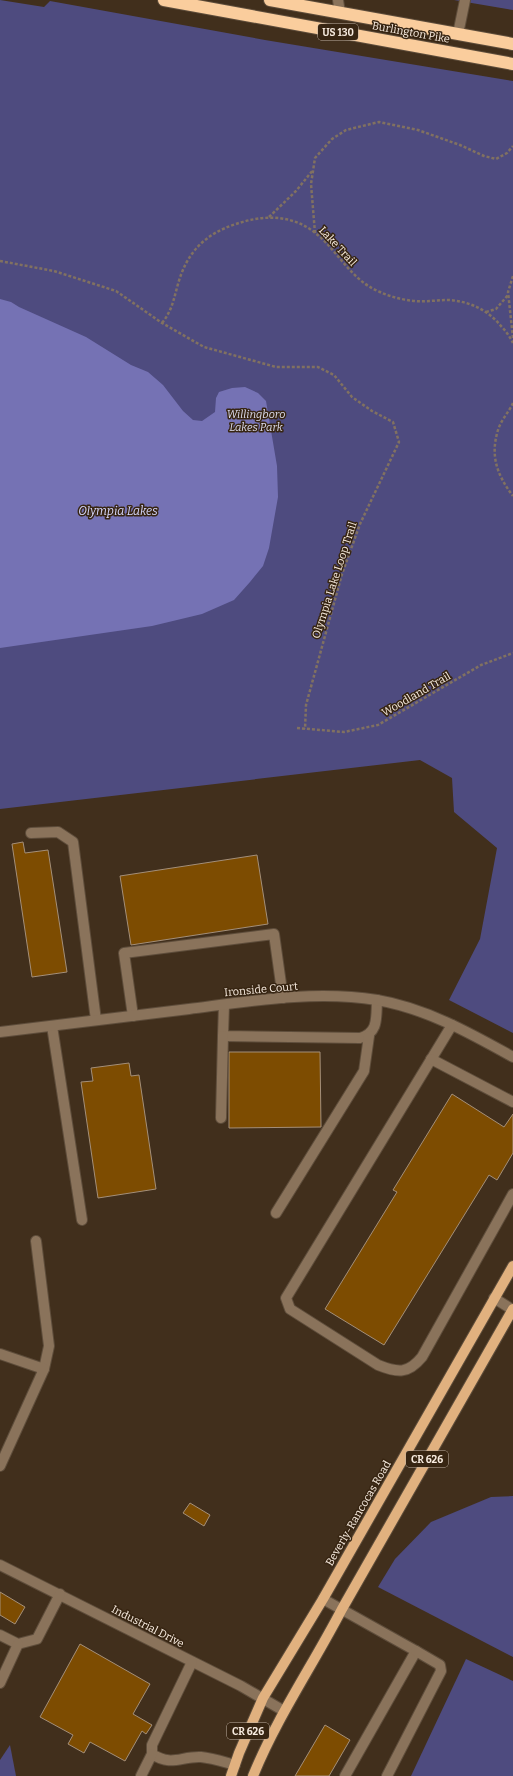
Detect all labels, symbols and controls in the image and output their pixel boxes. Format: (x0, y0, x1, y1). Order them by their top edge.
street label: Burlington Pike (371, 19, 451, 46)
road number: US 130 (318, 24, 358, 40)
street label: Lake Trail (316, 224, 359, 269)
park label: Willingboro Lakes Park (227, 408, 285, 434)
water label: Olympia Lakes (78, 504, 158, 518)
street label: Olympia Lake Loop Trail (309, 520, 359, 640)
street label: Woodland Trail (379, 669, 453, 719)
street label: Ironside Court (224, 980, 298, 999)
road number: CR 626 (406, 1451, 448, 1467)
street label: Beverly-Rancocas Road (323, 1458, 394, 1568)
street label: Industrial Drive (109, 1603, 186, 1650)
road number: CR 626 (227, 1723, 269, 1739)

